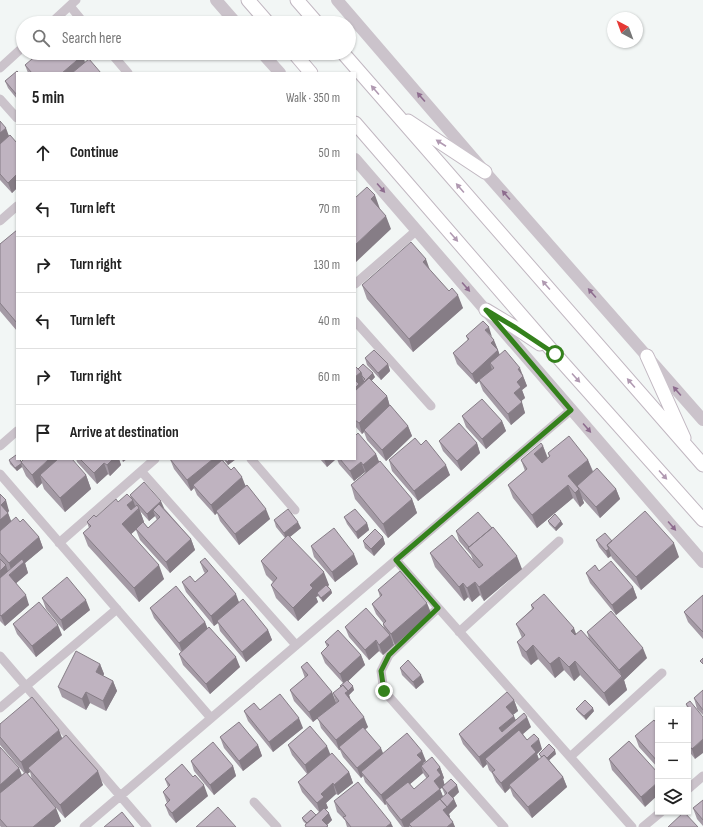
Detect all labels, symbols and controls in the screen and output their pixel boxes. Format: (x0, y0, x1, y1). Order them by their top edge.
north arrow (607, 12, 643, 48)
search box (16, 16, 356, 60)
icon: search (30, 27, 52, 49)
text: Search here (62, 29, 122, 48)
one-way arrow (370, 84, 379, 95)
text: 5 min (32, 88, 64, 108)
text: Walk · 350 m (286, 90, 340, 106)
one-way arrow (416, 92, 425, 102)
one-way arrow (435, 139, 447, 146)
icon: ahead (32, 142, 54, 164)
text: Continue (70, 143, 119, 162)
text: 50 m (319, 145, 340, 161)
one-way arrow (456, 182, 465, 193)
one-way arrow (376, 183, 385, 194)
one-way arrow (502, 191, 511, 200)
icon: left (32, 198, 54, 220)
text: Turn left (70, 199, 115, 218)
text: 70 m (319, 201, 340, 217)
one-way arrow (449, 233, 458, 242)
icon: right (32, 254, 54, 276)
text: Turn right (70, 255, 122, 274)
text: 130 m (314, 257, 340, 273)
one-way arrow (541, 280, 550, 291)
one-way arrow (461, 282, 470, 292)
one-way arrow (587, 288, 596, 298)
icon: left (32, 310, 54, 332)
text: Turn left (70, 311, 115, 330)
text: 40 m (318, 313, 340, 329)
route start (546, 345, 564, 363)
icon: right (32, 366, 54, 388)
text: Turn right (70, 367, 122, 386)
text: 60 m (318, 369, 340, 385)
one-way arrow (571, 373, 580, 382)
one-way arrow (627, 378, 636, 388)
one-way arrow (673, 386, 682, 396)
icon: arrive (32, 422, 54, 444)
text: Arrive at destination (70, 423, 179, 442)
one-way arrow (582, 423, 591, 433)
one-way arrow (658, 470, 667, 480)
one-way arrow (667, 521, 676, 532)
route end (375, 682, 393, 700)
map controls (655, 707, 691, 815)
button: + (655, 707, 691, 743)
button: − (655, 743, 691, 779)
button: layers (655, 779, 691, 815)

